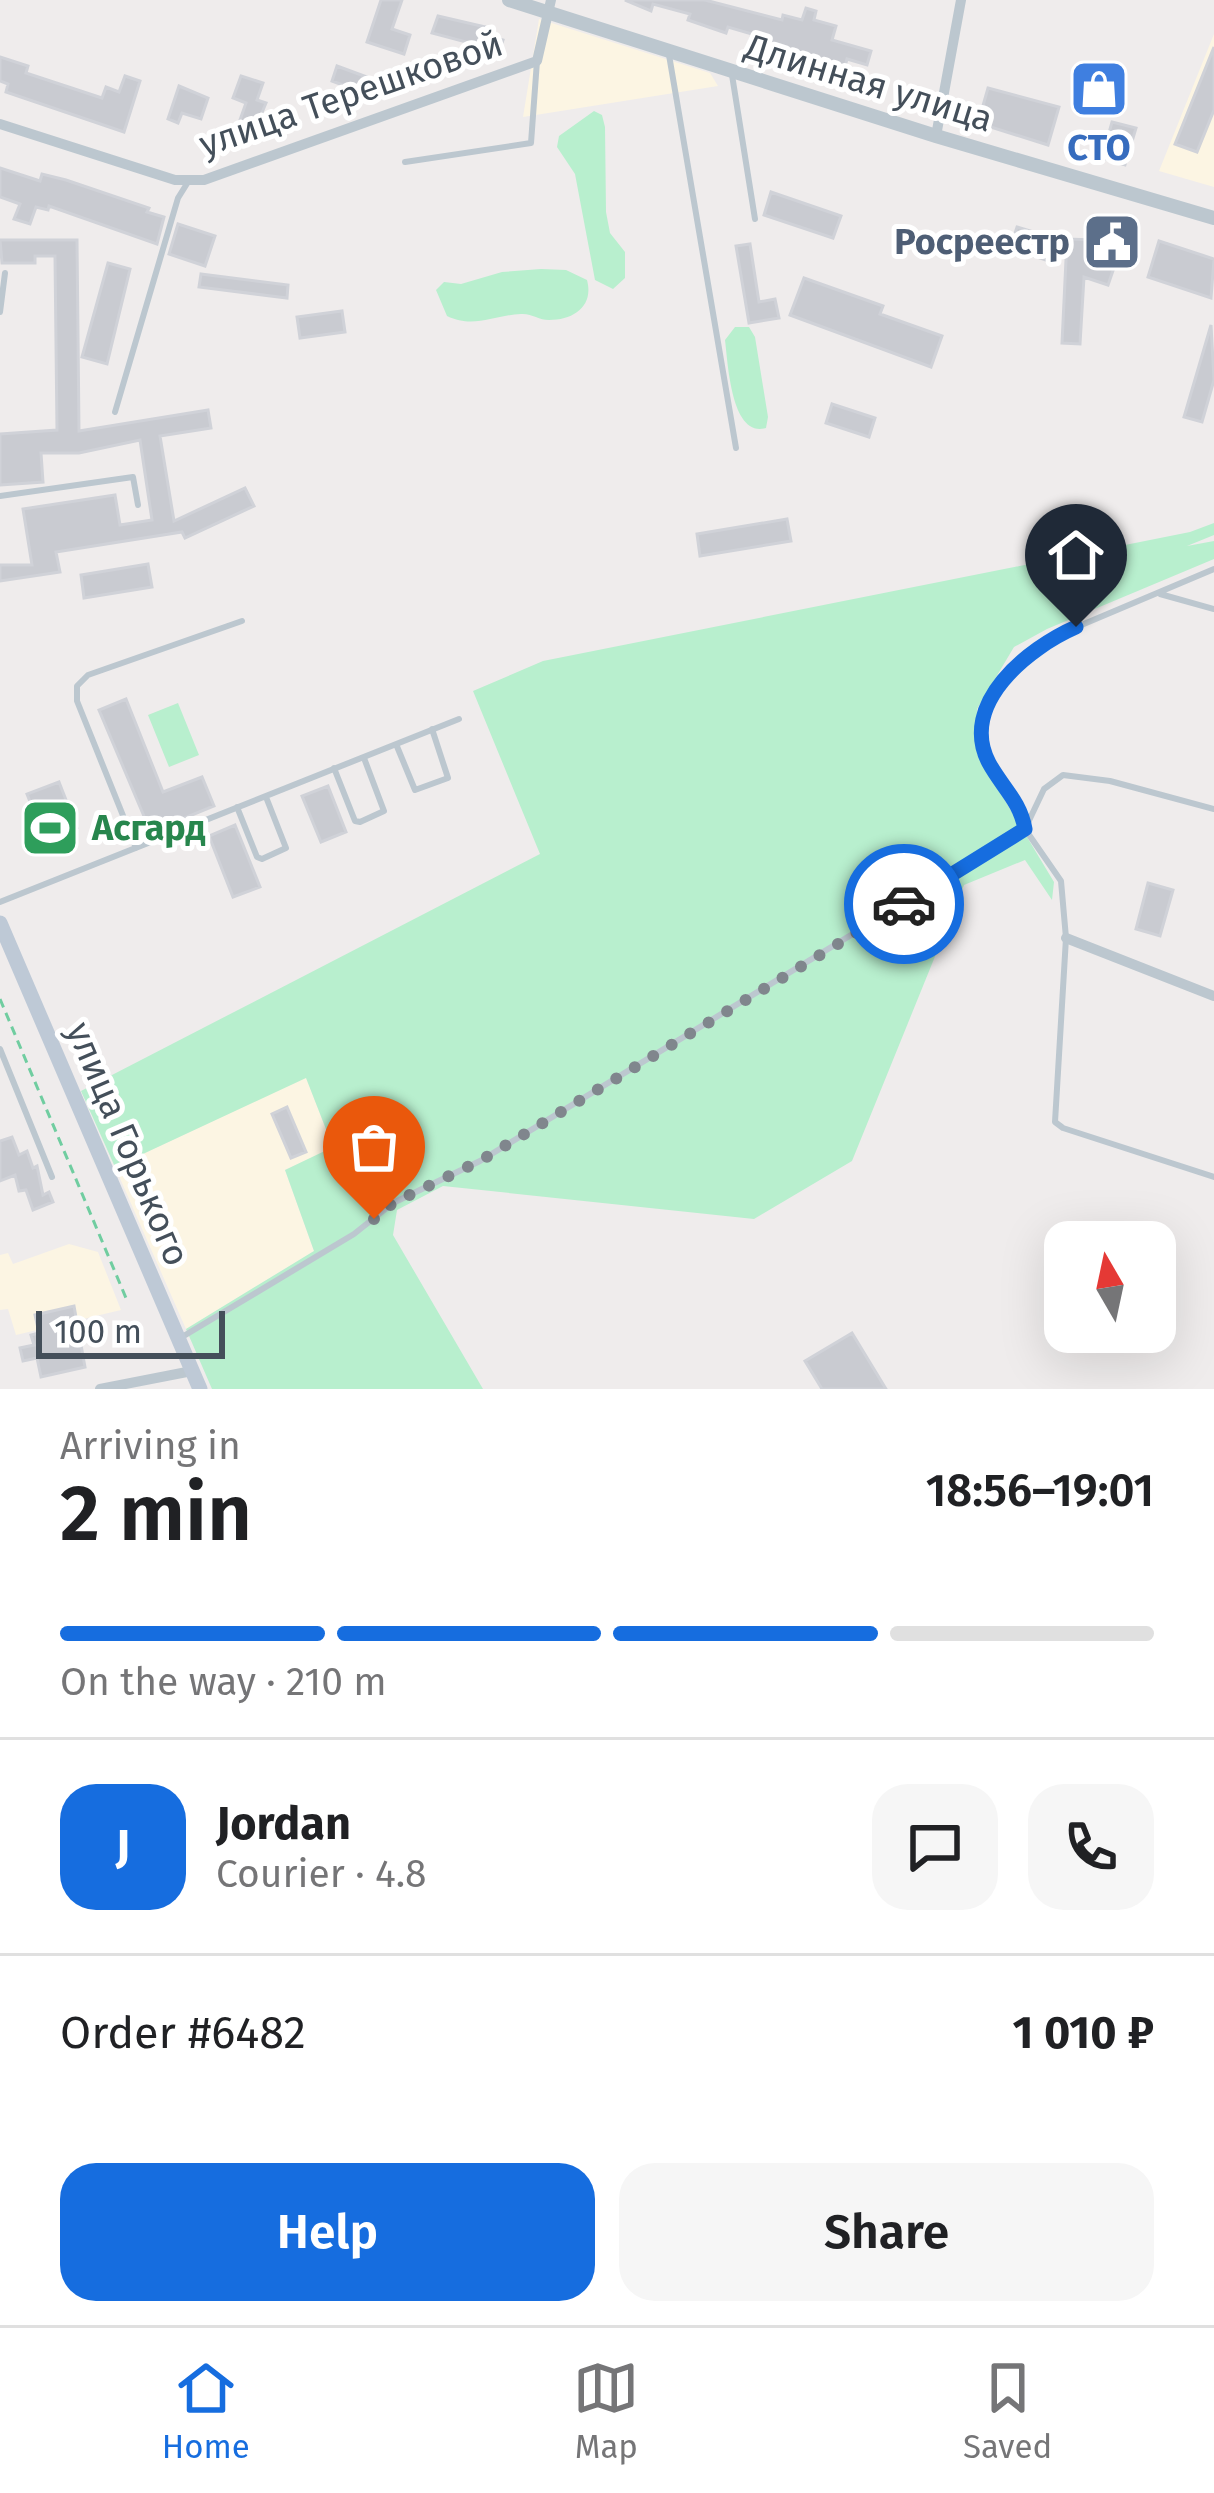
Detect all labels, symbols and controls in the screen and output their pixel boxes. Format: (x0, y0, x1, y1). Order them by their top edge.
street label: улица Терешковой (194, 21, 508, 167)
street label: Длинная улица (739, 24, 998, 142)
shop icon: СТО (1068, 58, 1130, 120)
place label: СТО (1067, 126, 1131, 170)
public building icon: Росреестр (1081, 211, 1143, 273)
place label: Росреестр (894, 220, 1070, 264)
pin (1025, 504, 1127, 627)
icon: home (1043, 522, 1109, 588)
sports icon: Асгард (19, 797, 81, 859)
place label: Асгард (91, 806, 205, 850)
courier (844, 844, 964, 964)
icon: car (871, 871, 937, 937)
street label: улица Горького (57, 1016, 199, 1272)
pin (323, 1096, 425, 1219)
icon: bag (341, 1114, 407, 1180)
north arrow (1044, 1221, 1176, 1353)
map controls (1044, 1221, 1176, 1353)
scale bar (36, 1305, 225, 1358)
text: 100 m (54, 1312, 142, 1352)
text: Arriving in (60, 1423, 241, 1469)
text: 18:56–19:01 (926, 1464, 1154, 1518)
text: 2 min (60, 1467, 252, 1561)
text: On the way · 210 m (60, 1659, 387, 1705)
button: chat (872, 1784, 998, 1910)
button: phone (1028, 1784, 1154, 1910)
text: Jordan (216, 1797, 351, 1851)
text: J (116, 1820, 130, 1874)
text: Courier · 4.8 (216, 1851, 427, 1897)
text: Order #6482 (60, 2006, 306, 2060)
text: 1 010 ₽ (1012, 2006, 1154, 2060)
button: Help (60, 2163, 595, 2301)
button: Share (619, 2163, 1154, 2301)
tab: Home (162, 2355, 250, 2467)
tab: Map (573, 2355, 639, 2467)
tab: Saved (963, 2355, 1052, 2467)

